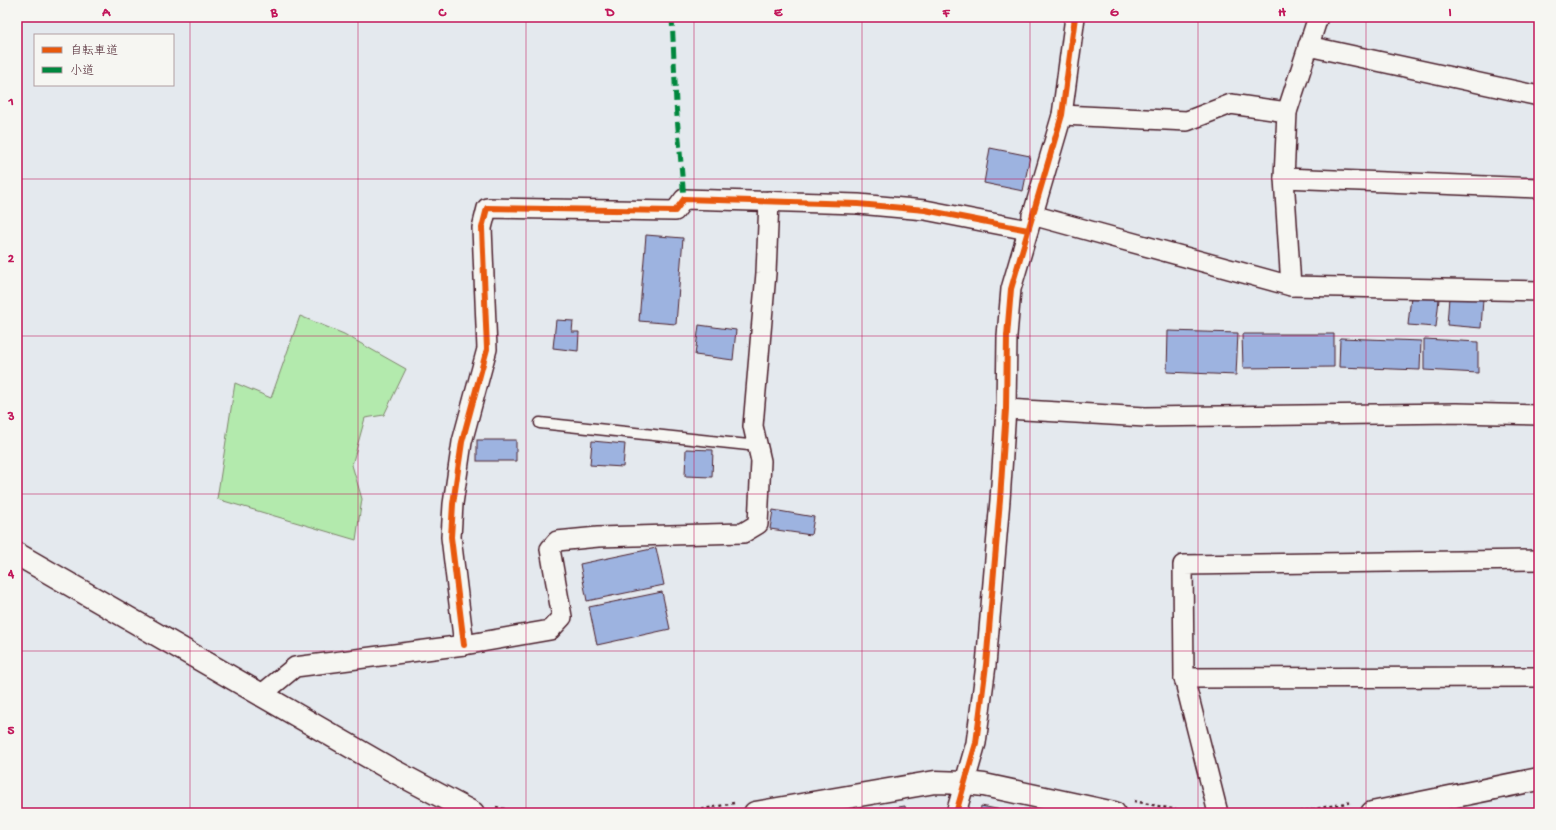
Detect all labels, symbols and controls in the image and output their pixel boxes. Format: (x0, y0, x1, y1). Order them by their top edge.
text: A (101, 6, 111, 21)
text: B (270, 6, 279, 21)
text: C (437, 6, 447, 21)
text: D (605, 6, 615, 21)
text: E (774, 6, 783, 21)
text: F (942, 6, 951, 21)
text: G (1110, 6, 1119, 21)
text: H (1278, 6, 1286, 21)
text: I (1448, 6, 1452, 21)
legend (34, 34, 174, 86)
text: 自転車道 (70, 44, 118, 59)
text: 小道 (70, 64, 94, 79)
text: 1 (7, 95, 14, 110)
text: 2 (8, 252, 15, 267)
text: 3 (7, 410, 15, 425)
text: 4 (7, 567, 15, 582)
text: 5 (8, 724, 15, 739)

